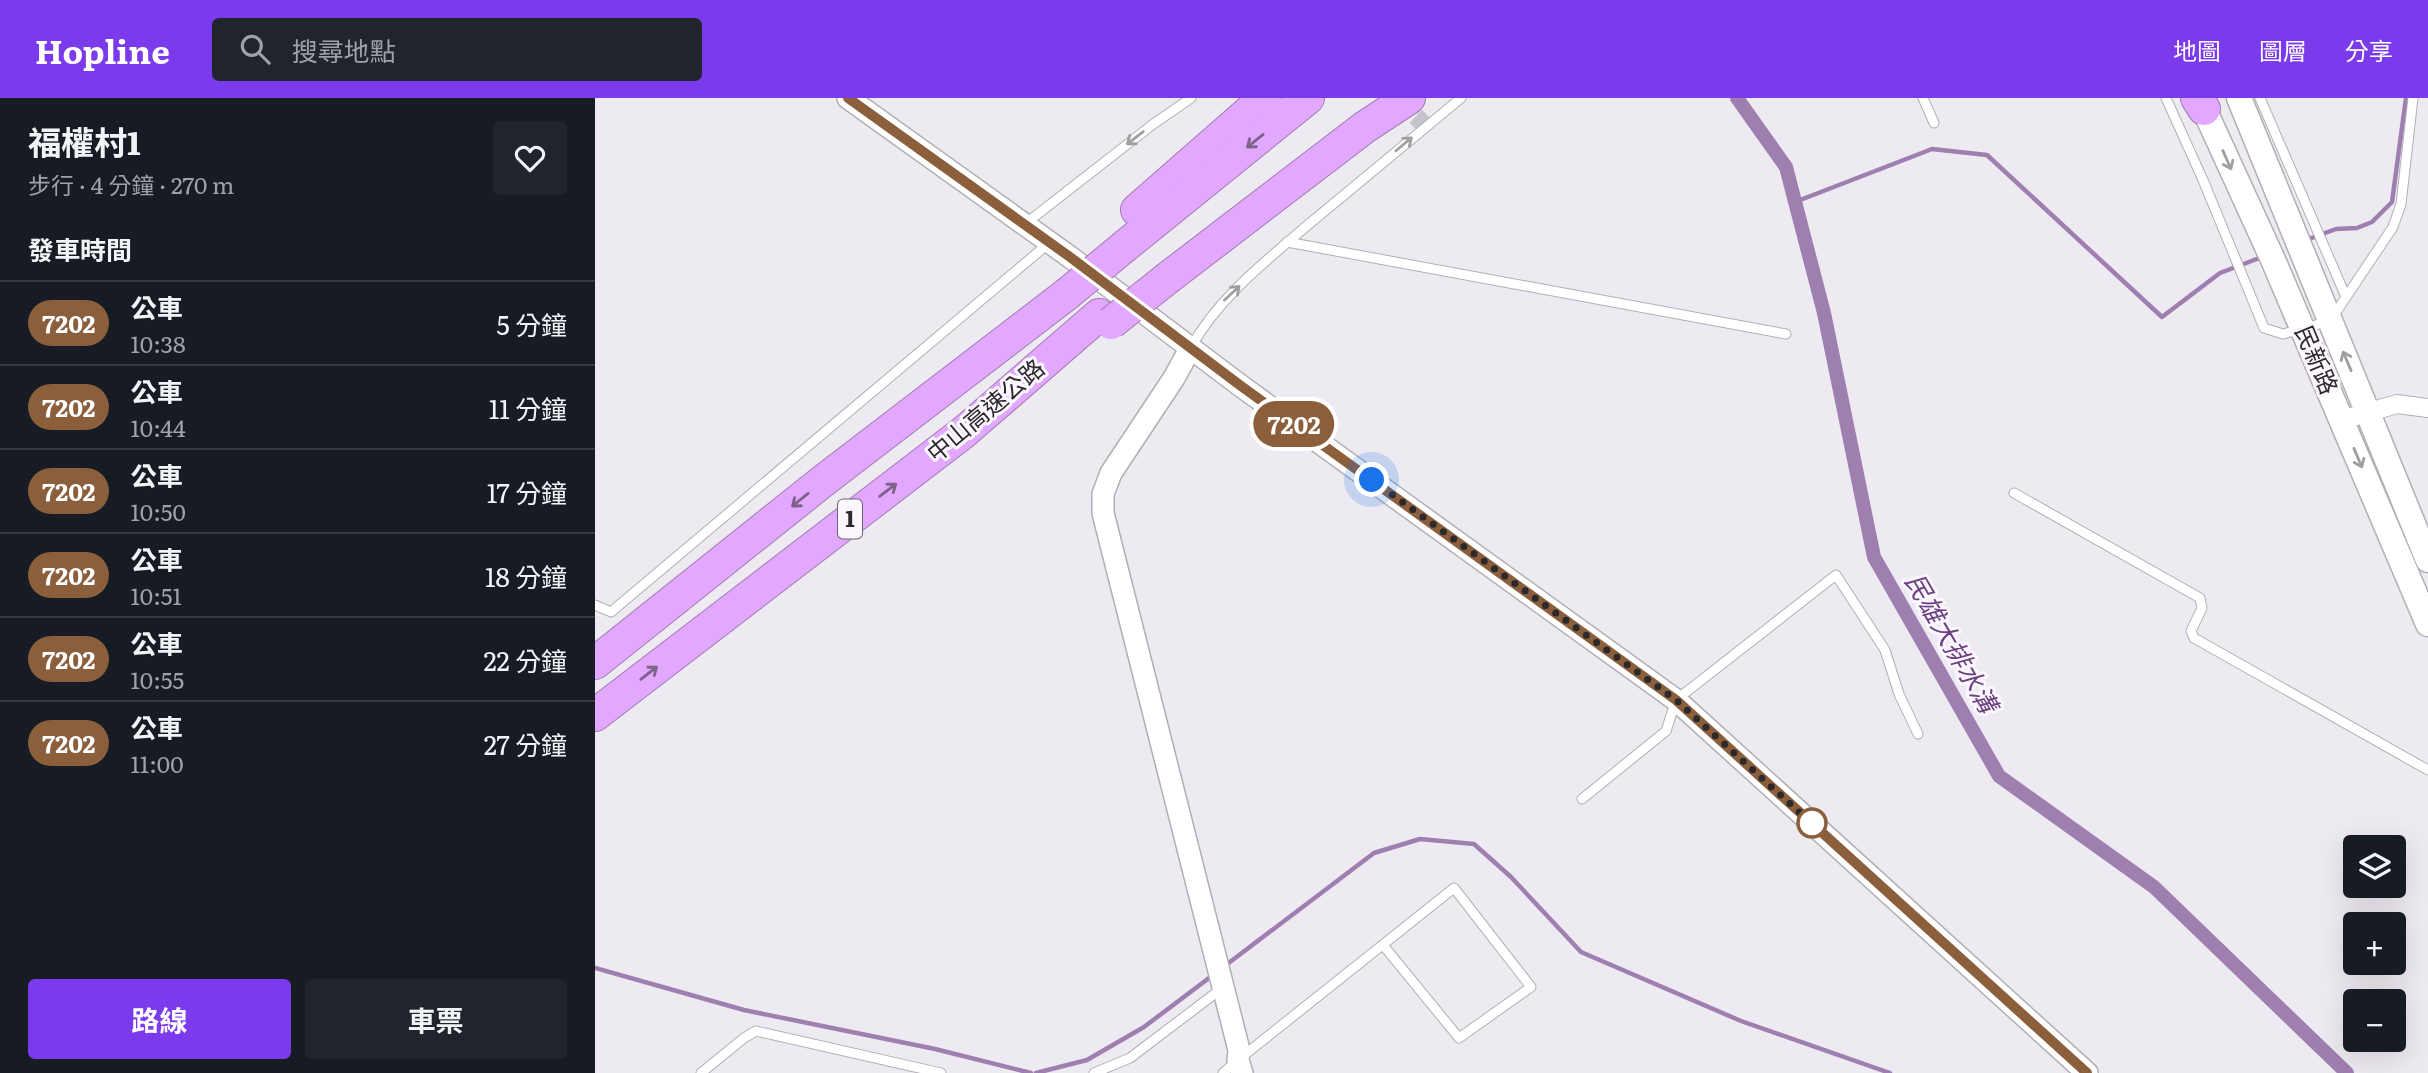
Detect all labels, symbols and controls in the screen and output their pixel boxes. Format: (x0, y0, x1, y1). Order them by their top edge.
search box (212, 18, 702, 81)
text: Hopline (35, 25, 170, 74)
icon: search (236, 30, 274, 68)
text: 搜尋地點 (292, 30, 396, 69)
text: 地圖 (2173, 32, 2221, 67)
text: 圖層 (2259, 32, 2307, 67)
text: 分享 (2345, 32, 2393, 67)
text: 福權村1 (28, 116, 141, 165)
button: heart (493, 121, 567, 195)
one-way arrow (1126, 130, 1145, 145)
one-way arrow (1247, 133, 1265, 149)
one-way arrow (1395, 137, 1413, 152)
one-way arrow (2221, 149, 2234, 170)
text: 步行 · 4 分鐘 · 270 m (28, 167, 234, 201)
text: 發車時間 (28, 229, 132, 268)
one-way arrow (1223, 285, 1241, 301)
text: 公車 (130, 287, 183, 326)
text: 5 分鐘 (497, 304, 567, 343)
text: 7202 (42, 305, 95, 340)
street label: 民新路 (2288, 319, 2348, 399)
text: 10:38 (130, 326, 186, 360)
street label: 中山高速公路 (918, 349, 1051, 469)
one-way arrow (2340, 351, 2353, 372)
text: 公車 (130, 371, 183, 410)
text: 11 分鐘 (489, 388, 567, 427)
text: 7202 (42, 389, 95, 424)
line badge: 7202 (1245, 401, 1343, 447)
text: 7202 (1267, 406, 1321, 441)
text: 10:44 (130, 410, 186, 444)
one-way arrow (2352, 447, 2365, 468)
text: 公車 (130, 455, 183, 494)
your location (1354, 462, 1389, 497)
text: 17 分鐘 (487, 472, 567, 511)
text: 7202 (42, 473, 95, 508)
one-way arrow (878, 482, 896, 497)
one-way arrow (791, 493, 809, 508)
text: 10:50 (130, 494, 186, 528)
road number: 1 (838, 500, 862, 538)
text: 公車 (130, 539, 183, 578)
text: 18 分鐘 (485, 556, 567, 595)
text: 7202 (42, 557, 95, 592)
water label: 民雄大排水溝 (1897, 564, 2011, 723)
text: 10:51 (130, 578, 182, 612)
text: 公車 (130, 623, 183, 662)
text: 22 分鐘 (483, 640, 567, 679)
text: 7202 (42, 641, 95, 676)
text: 10:55 (130, 662, 184, 696)
one-way arrow (639, 665, 657, 680)
text: 公車 (130, 707, 183, 746)
text: 27 分鐘 (484, 724, 567, 763)
text: 7202 (42, 725, 95, 760)
text: 11:00 (130, 746, 183, 780)
unlabelled marker (1797, 808, 1827, 838)
map controls (2343, 835, 2406, 1052)
button: layers (2343, 835, 2406, 898)
button: + (2343, 912, 2406, 975)
button: 路線 (28, 979, 291, 1059)
button: 車票 (305, 979, 567, 1059)
button: − (2343, 989, 2406, 1052)

